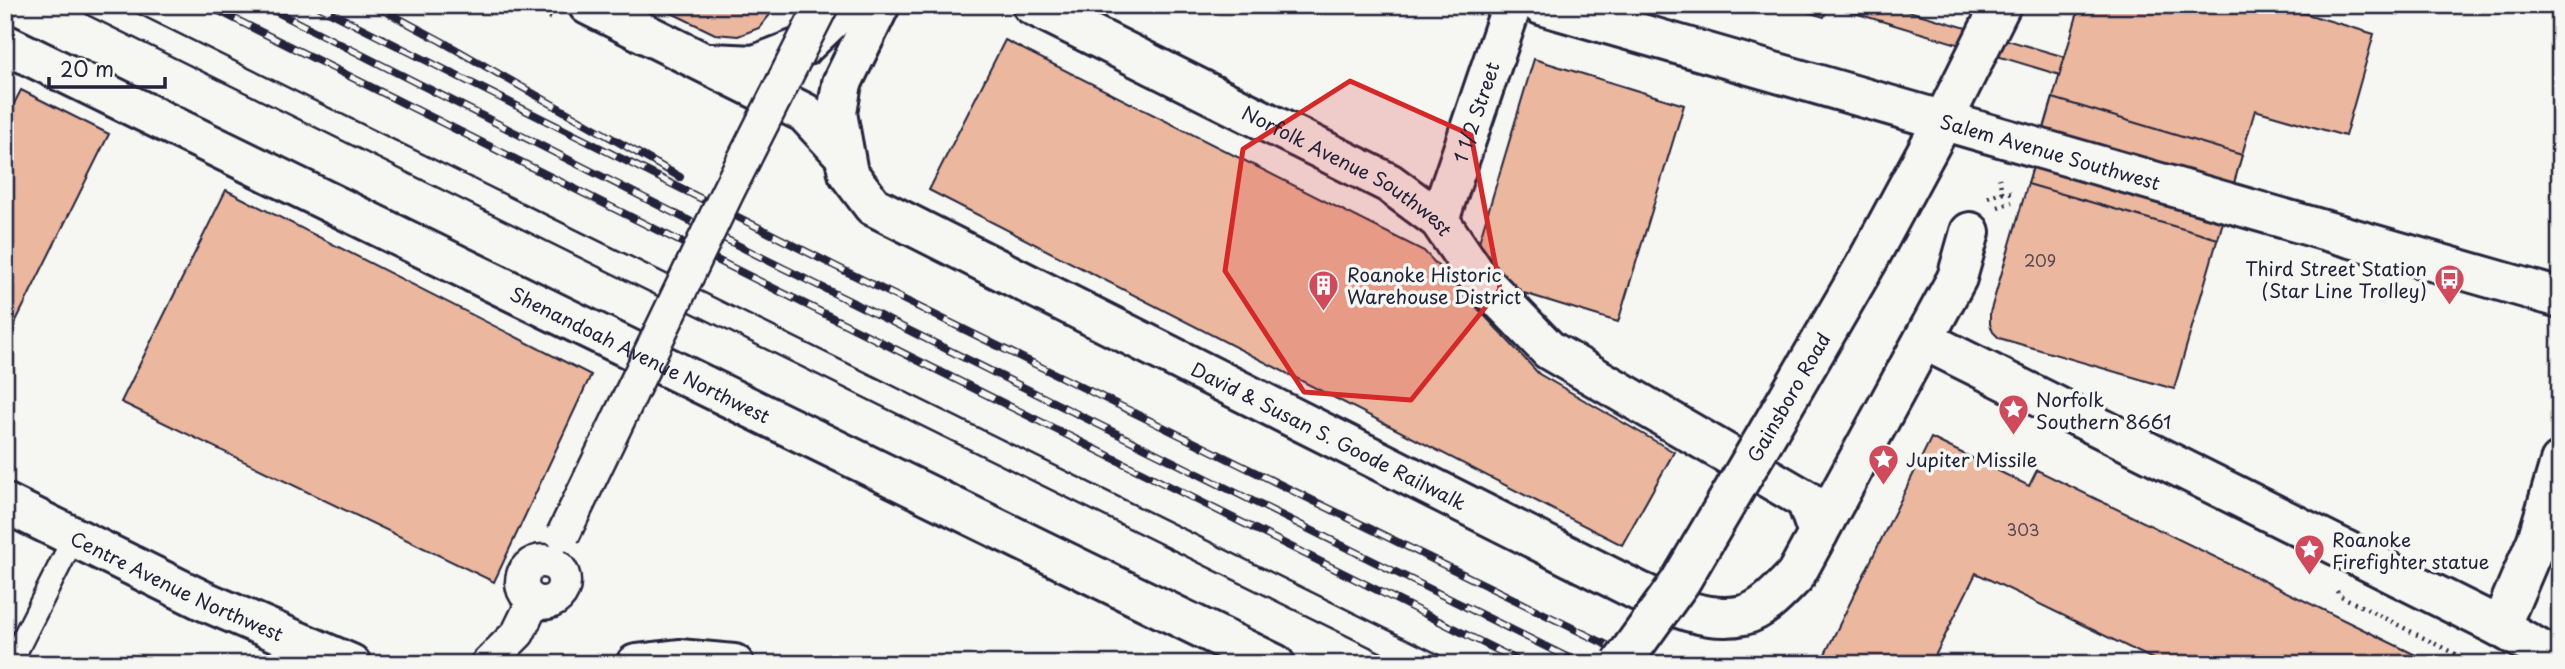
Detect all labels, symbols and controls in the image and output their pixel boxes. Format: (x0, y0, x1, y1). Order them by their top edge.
scale bar (49, 46, 164, 90)
text: 20 m (60, 52, 114, 84)
street label: 1 1/2 Street (1446, 58, 1506, 166)
street label: Norfolk Avenue Southwest (1238, 98, 1460, 242)
street label: Salem Avenue Southwest (1937, 107, 2164, 196)
house number: 209 (2024, 248, 2056, 272)
place label: Third Street Station (Star Line Trolley) (2245, 254, 2427, 304)
place label: Roanoke Historic Warehouse District (1347, 260, 1521, 310)
bus stop icon: Third Street Station (Star Line Trolley) (2433, 262, 2467, 306)
building icon: Roanoke Historic Warehouse District (1307, 268, 1341, 312)
street label: Shenandoah Avenue Northwest (506, 279, 775, 430)
street label: Gainsboro Road (1740, 327, 1836, 467)
street label: David & Susan S. Goode Railwalk (1187, 354, 1472, 517)
place label: Norfolk Southern 8661 (2036, 385, 2172, 435)
place icon: Norfolk Southern 8661 (1996, 393, 2030, 437)
place icon: Jupiter Missile (1866, 442, 1900, 486)
place label: Jupiter Missile (1906, 445, 2037, 473)
house number: 303 (2007, 517, 2039, 541)
street label: Centre Avenue Northwest (66, 523, 288, 648)
place label: Roanoke Firefighter statue (2332, 525, 2490, 575)
place icon: Roanoke Firefighter statue (2292, 533, 2326, 577)

